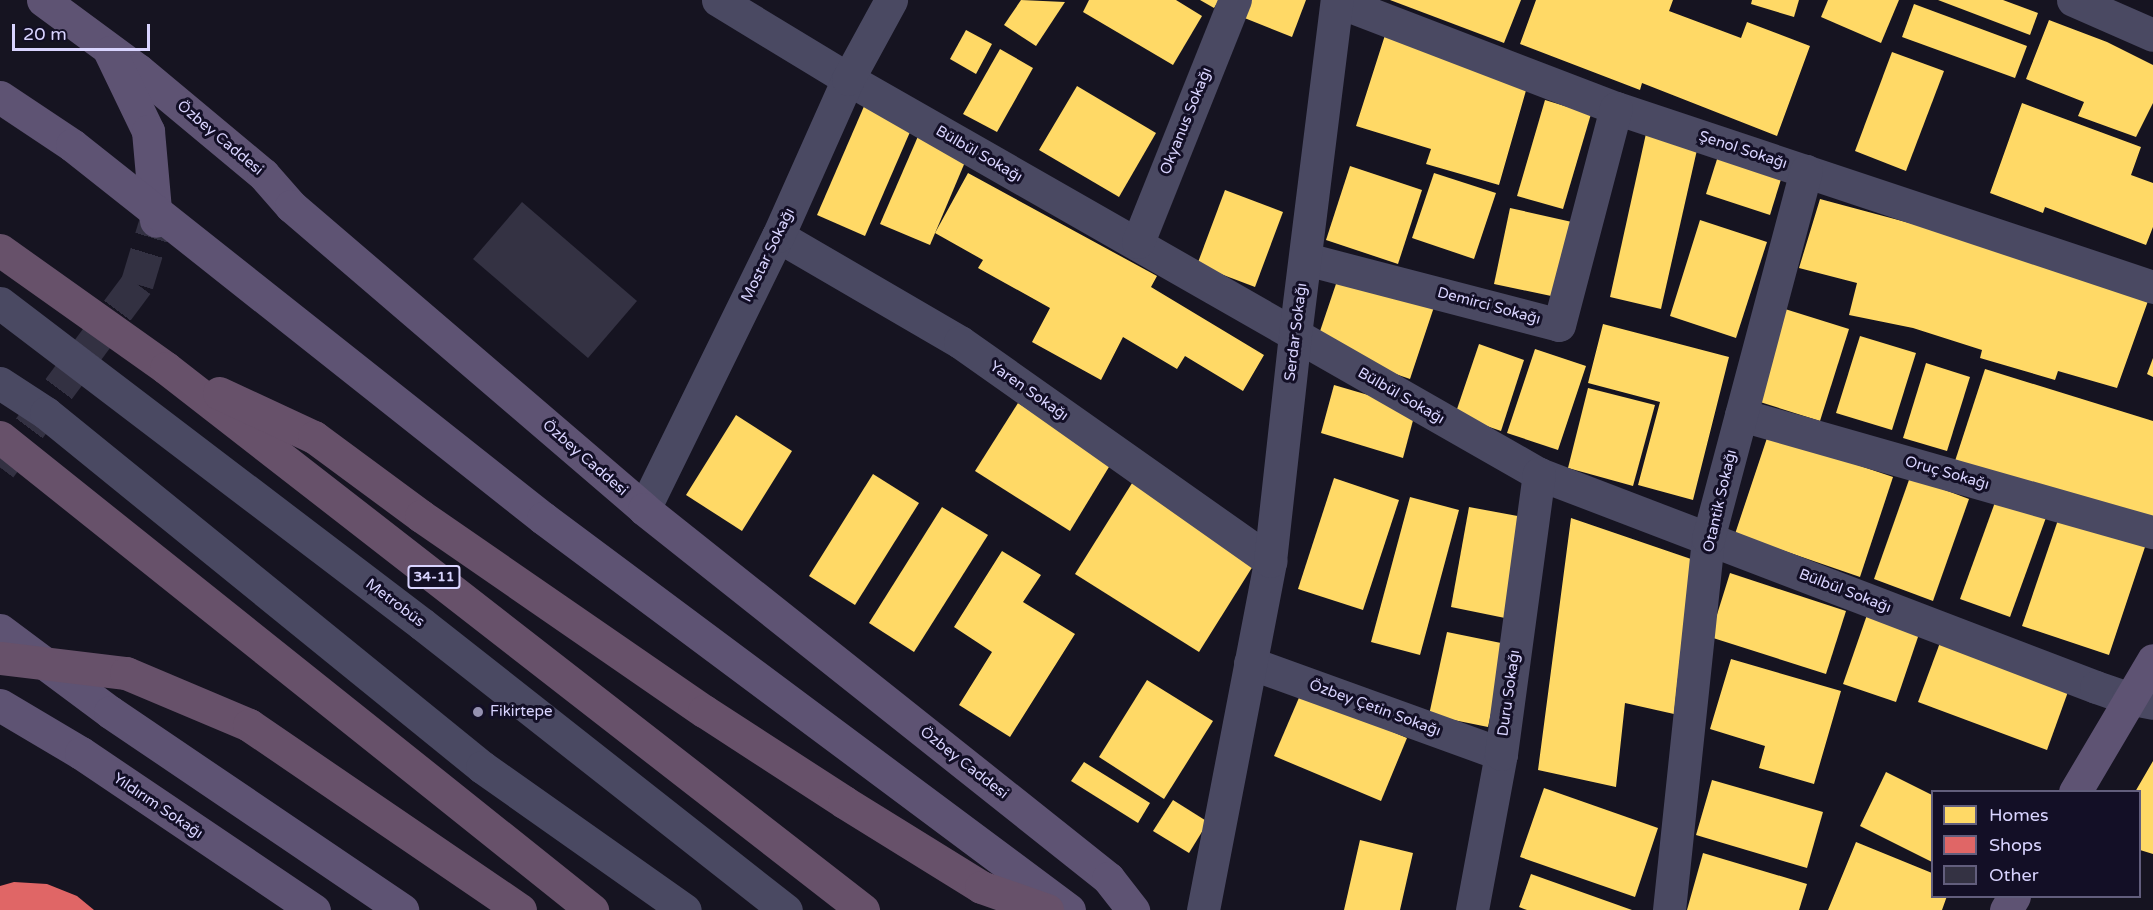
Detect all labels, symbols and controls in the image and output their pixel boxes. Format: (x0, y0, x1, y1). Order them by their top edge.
scale bar (15, 12, 153, 50)
text: 20 m (23, 23, 67, 45)
street label: Okyanus Sokağı (1156, 65, 1216, 177)
street label: Özbey Caddesi (173, 97, 267, 179)
street label: Bülbül Sokağı (932, 122, 1026, 186)
street label: Şenol Sokağı (1697, 127, 1789, 173)
street label: Mostar Sokağı (737, 205, 799, 305)
street label: Serdar Sokağı (1281, 282, 1311, 382)
street label: Demirci Sokağı (1435, 284, 1543, 328)
street label: Yaren Sokağı (986, 357, 1072, 425)
street label: Bülbül Sokağı (1354, 364, 1448, 428)
street label: Özbey Caddesi (539, 416, 631, 500)
street label: Otantik Sokağı (1699, 448, 1741, 554)
street label: Oruç Sokağı (1903, 452, 1991, 494)
street label: Bülbül Sokağı (1796, 565, 1894, 617)
road number: 34-11 (407, 566, 461, 588)
street label: Metrobüs (362, 575, 428, 631)
street label: Duru Sokağı (1494, 649, 1524, 737)
street label: Özbey Çetin Sokağı (1307, 676, 1443, 740)
place label: Fikirtepe (490, 703, 552, 721)
marker: Fikirtepe (471, 705, 485, 719)
street label: Özbey Caddesi (916, 723, 1012, 803)
street label: Yıldırım Sokağı (110, 769, 206, 843)
legend (1931, 790, 2141, 898)
text: Homes (1989, 804, 2049, 826)
text: Shops (1989, 834, 2042, 856)
text: Other (1989, 864, 2039, 886)

